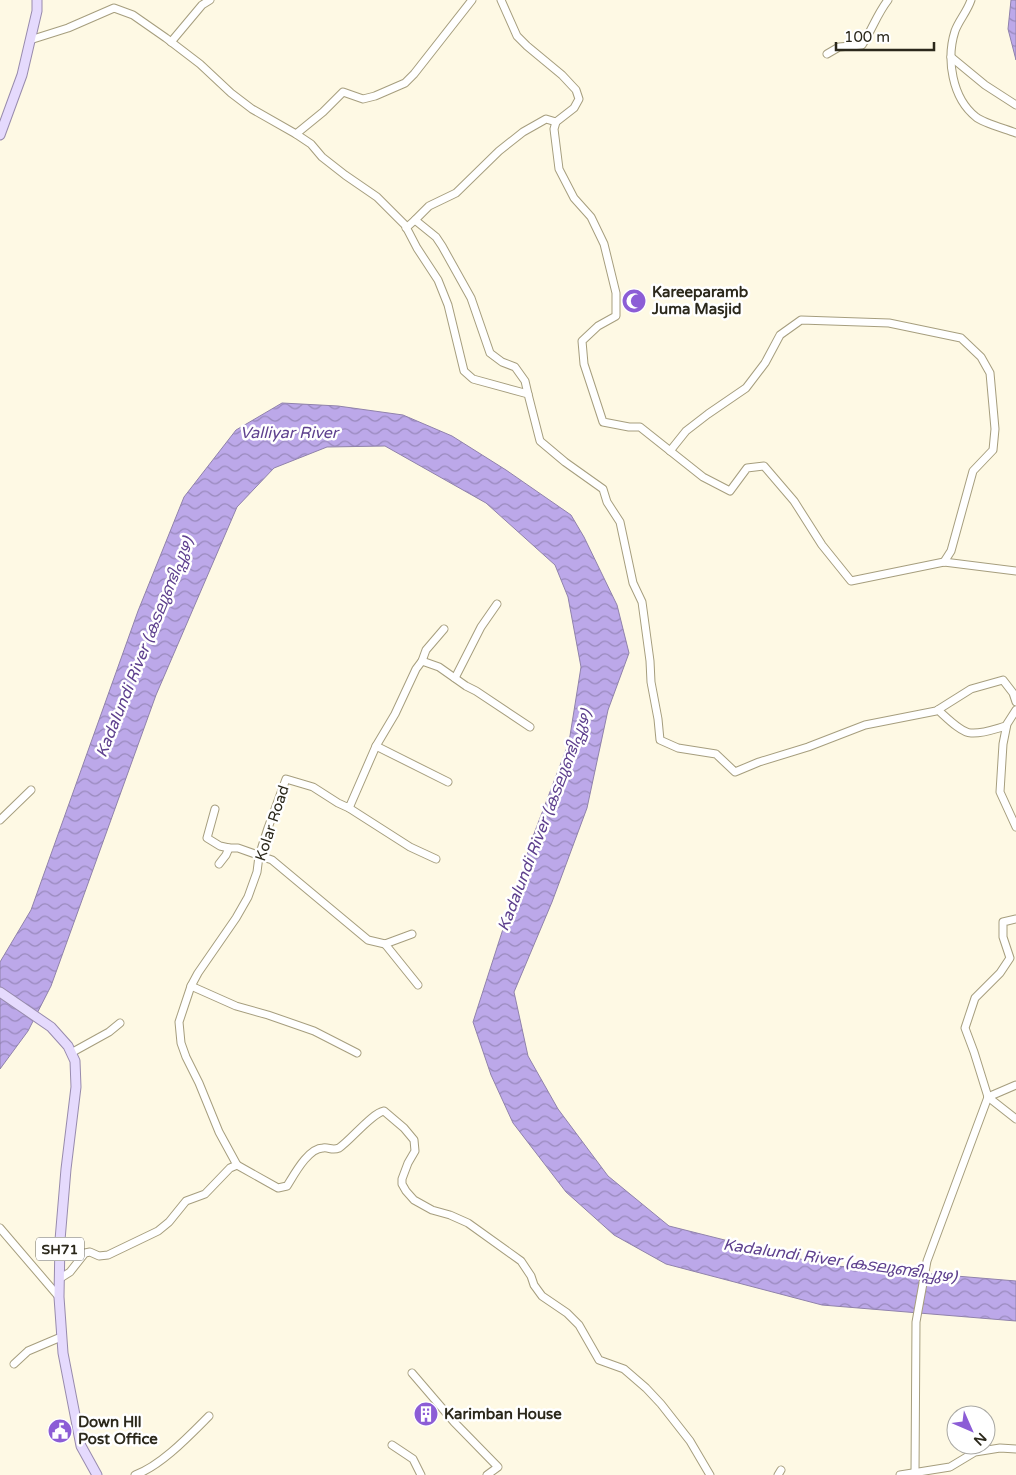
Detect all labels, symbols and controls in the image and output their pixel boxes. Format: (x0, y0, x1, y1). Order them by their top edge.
scale bar (836, 20, 934, 52)
text: 100 m (844, 28, 890, 46)
place label: Kareeparamb Juma Masjid (651, 283, 749, 319)
mosque icon: Kareeparamb Juma Masjid (621, 288, 647, 314)
water label: Valliyar River (240, 423, 340, 443)
water label: Kadalundi River (കടലുണ്ടിപ്പുഴ) (92, 533, 200, 761)
water label: Kadalundi River (കടലുണ്ടിപ്പുഴ) (493, 706, 598, 934)
street label: Kolar Road (251, 783, 293, 863)
water label: Kadalundi River (കടലുണ്ടിപ്പുഴ) (722, 1235, 959, 1288)
road number: SH71 (36, 1238, 84, 1260)
building icon: Karimban House (413, 1401, 439, 1427)
place label: Karimban House (444, 1405, 562, 1423)
north arrow (946, 1405, 996, 1455)
place label: Down Hll Post Office (78, 1413, 158, 1448)
public building icon: Down Hll Post Office (47, 1418, 73, 1444)
text: N (970, 1429, 990, 1449)

